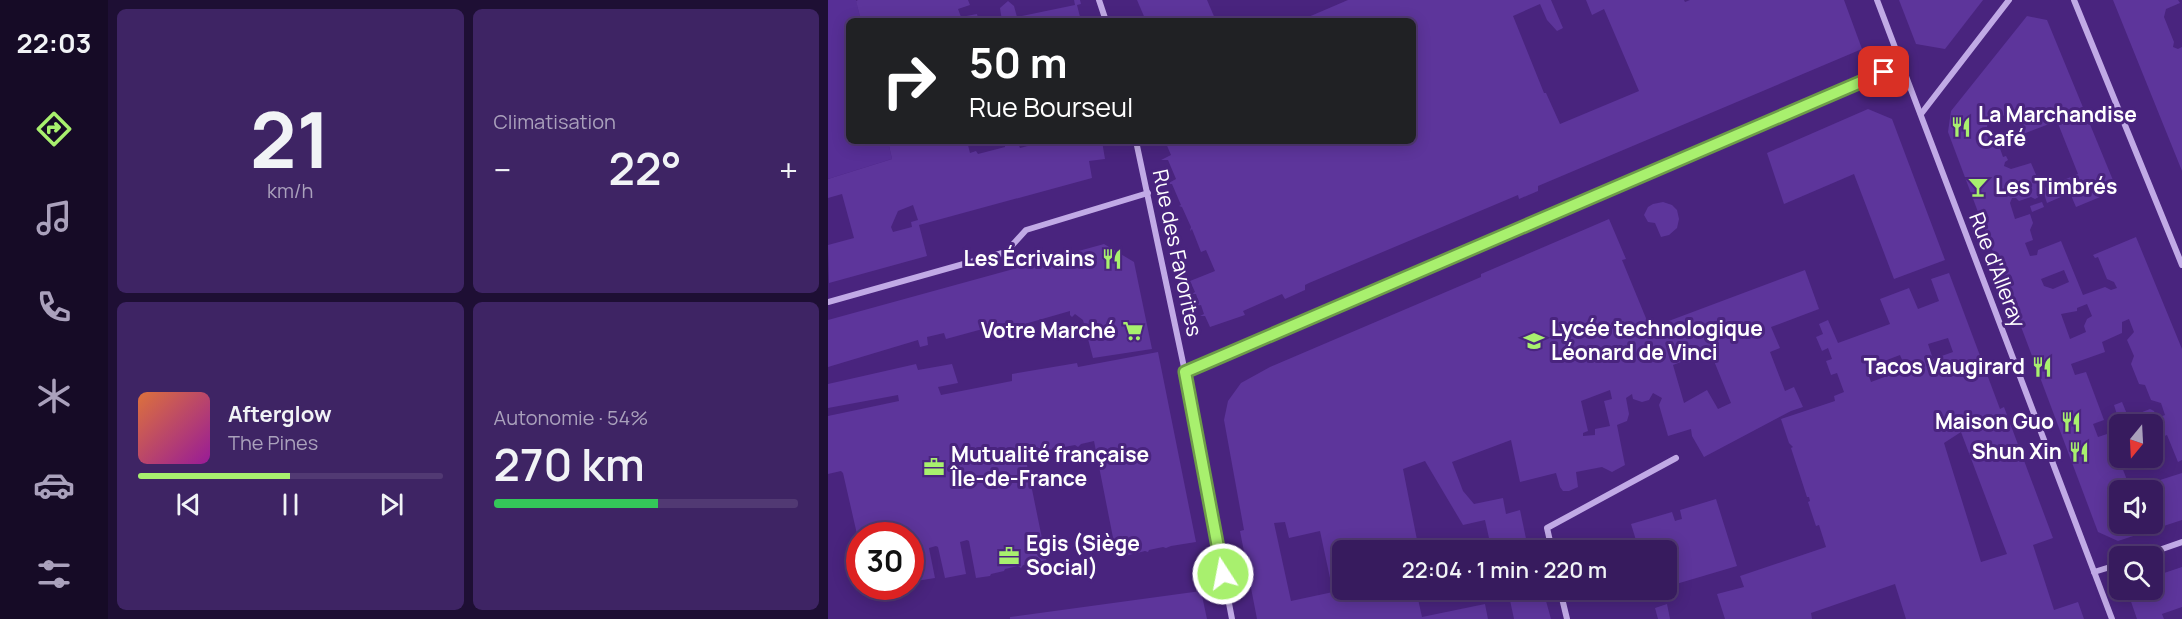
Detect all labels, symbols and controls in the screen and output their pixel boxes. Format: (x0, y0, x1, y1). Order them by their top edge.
text: 22:03 (17, 24, 91, 61)
text: 50 m (969, 33, 1067, 91)
icon: right (870, 42, 948, 120)
pin (1858, 46, 1909, 97)
icon: arrive (1867, 55, 1900, 88)
text: 21 (250, 85, 331, 191)
text: Rue Bourseul (969, 88, 1133, 125)
place label: La Marchandise Café (1978, 100, 2137, 152)
icon: directions (33, 108, 75, 150)
text: Climatisation (494, 108, 616, 135)
restaurant icon: La Marchandise Café (1949, 115, 1973, 139)
text: 22° (609, 137, 682, 199)
text: − (494, 147, 511, 192)
text: + (779, 147, 798, 192)
street label: Rue des Favorites (1147, 167, 1209, 339)
place label: Les Timbrés (1995, 172, 2117, 200)
bar icon: Les Timbrés (1966, 175, 1990, 199)
text: km/h (267, 177, 314, 204)
icon: music (33, 197, 75, 239)
street label: Rue d'Alleray (1963, 208, 2033, 331)
place label: Les Écrivains (963, 244, 1095, 272)
restaurant icon: Les Écrivains (1100, 247, 1124, 271)
icon: phone (33, 286, 75, 328)
place label: Lycée technologique Léonard de Vinci (1551, 314, 1763, 366)
place label: Votre Marché (981, 316, 1116, 344)
supermarket icon: Votre Marché (1121, 319, 1145, 343)
school or university icon: Lycée technologique Léonard de Vinci (1522, 329, 1546, 353)
place label: Tacos Vaugirard (1864, 352, 2025, 380)
restaurant icon: Tacos Vaugirard (2030, 355, 2054, 379)
icon: climate (33, 375, 75, 417)
text: Afterglow (228, 399, 332, 429)
text: Autonomie · 54% (494, 404, 648, 431)
place label: Maison Guo (1935, 407, 2054, 435)
restaurant icon: Maison Guo (2059, 410, 2083, 434)
north arrow (2109, 414, 2163, 468)
map controls (2109, 414, 2163, 600)
text: The Pines (228, 429, 318, 456)
text: 270 km (494, 433, 645, 495)
place label: Shun Xin (1972, 437, 2062, 465)
place label: Mutualité française Île-de-France (949, 440, 1149, 492)
restaurant icon: Shun Xin (2067, 440, 2091, 464)
office icon: Mutualité française Île-de-France (922, 455, 946, 479)
icon: car (33, 464, 75, 506)
button: sound (2109, 480, 2163, 534)
icon: previous (172, 488, 205, 521)
icon: pause (274, 488, 307, 521)
icon: next (375, 488, 408, 521)
speed limit sign: 30 (846, 522, 924, 600)
place label: Egis (Siège Social) (1026, 529, 1140, 581)
position arrow (1191, 542, 1255, 606)
office icon: Egis (Siège Social) (997, 544, 1021, 568)
button: search (2109, 546, 2163, 600)
icon: filters (33, 553, 75, 595)
text: 22:04 · 1 min · 220 m (1402, 555, 1607, 585)

